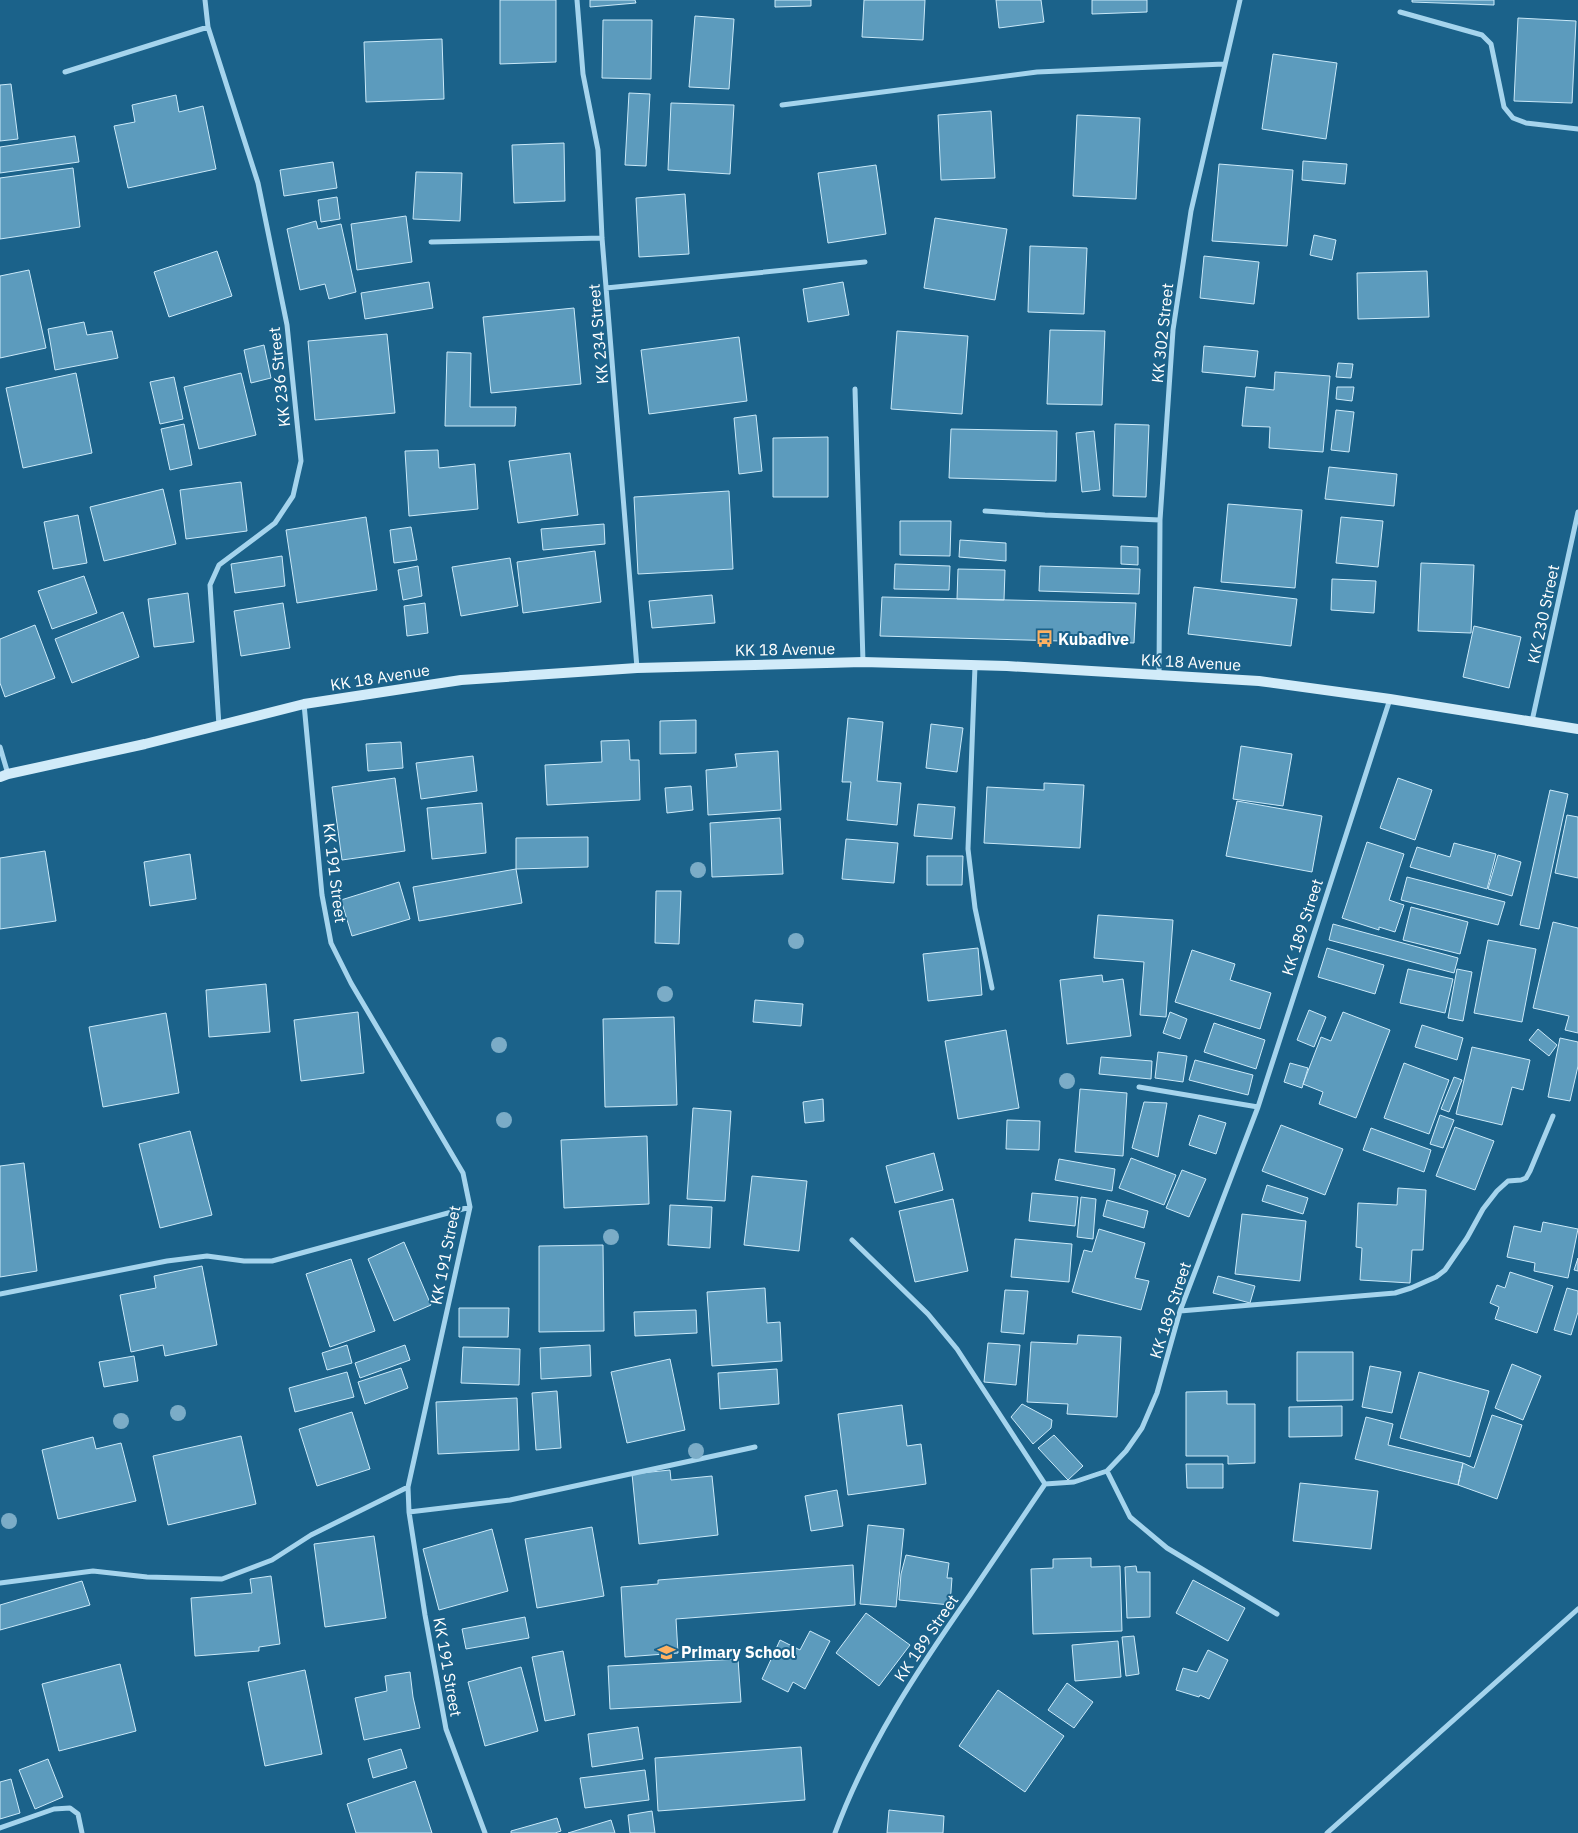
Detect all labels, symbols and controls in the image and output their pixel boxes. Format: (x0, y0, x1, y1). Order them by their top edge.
street label: KK 302 Street (1147, 282, 1177, 384)
street label: KK 234 Street (584, 283, 612, 385)
street label: KK 236 Street (264, 326, 294, 428)
street label: KK 230 Street (1523, 563, 1563, 665)
bus stop icon: Kubadive (1034, 629, 1054, 649)
place label: Kubadive (1058, 629, 1129, 649)
street label: KK 18 Avenue (735, 638, 836, 660)
street label: KK 18 Avenue (1140, 649, 1242, 675)
street label: KK 18 Avenue (329, 659, 431, 695)
street label: KK 191 Street (319, 822, 351, 924)
street label: KK 189 Street (1277, 876, 1327, 978)
street label: KK 191 Street (426, 1204, 464, 1306)
street label: KK 189 Street (1145, 1259, 1195, 1361)
street label: KK 189 Street (890, 1591, 962, 1685)
street label: KK 191 Street (429, 1616, 467, 1718)
school or university icon: Primary School (657, 1642, 677, 1662)
place label: Primary School (681, 1642, 796, 1662)

